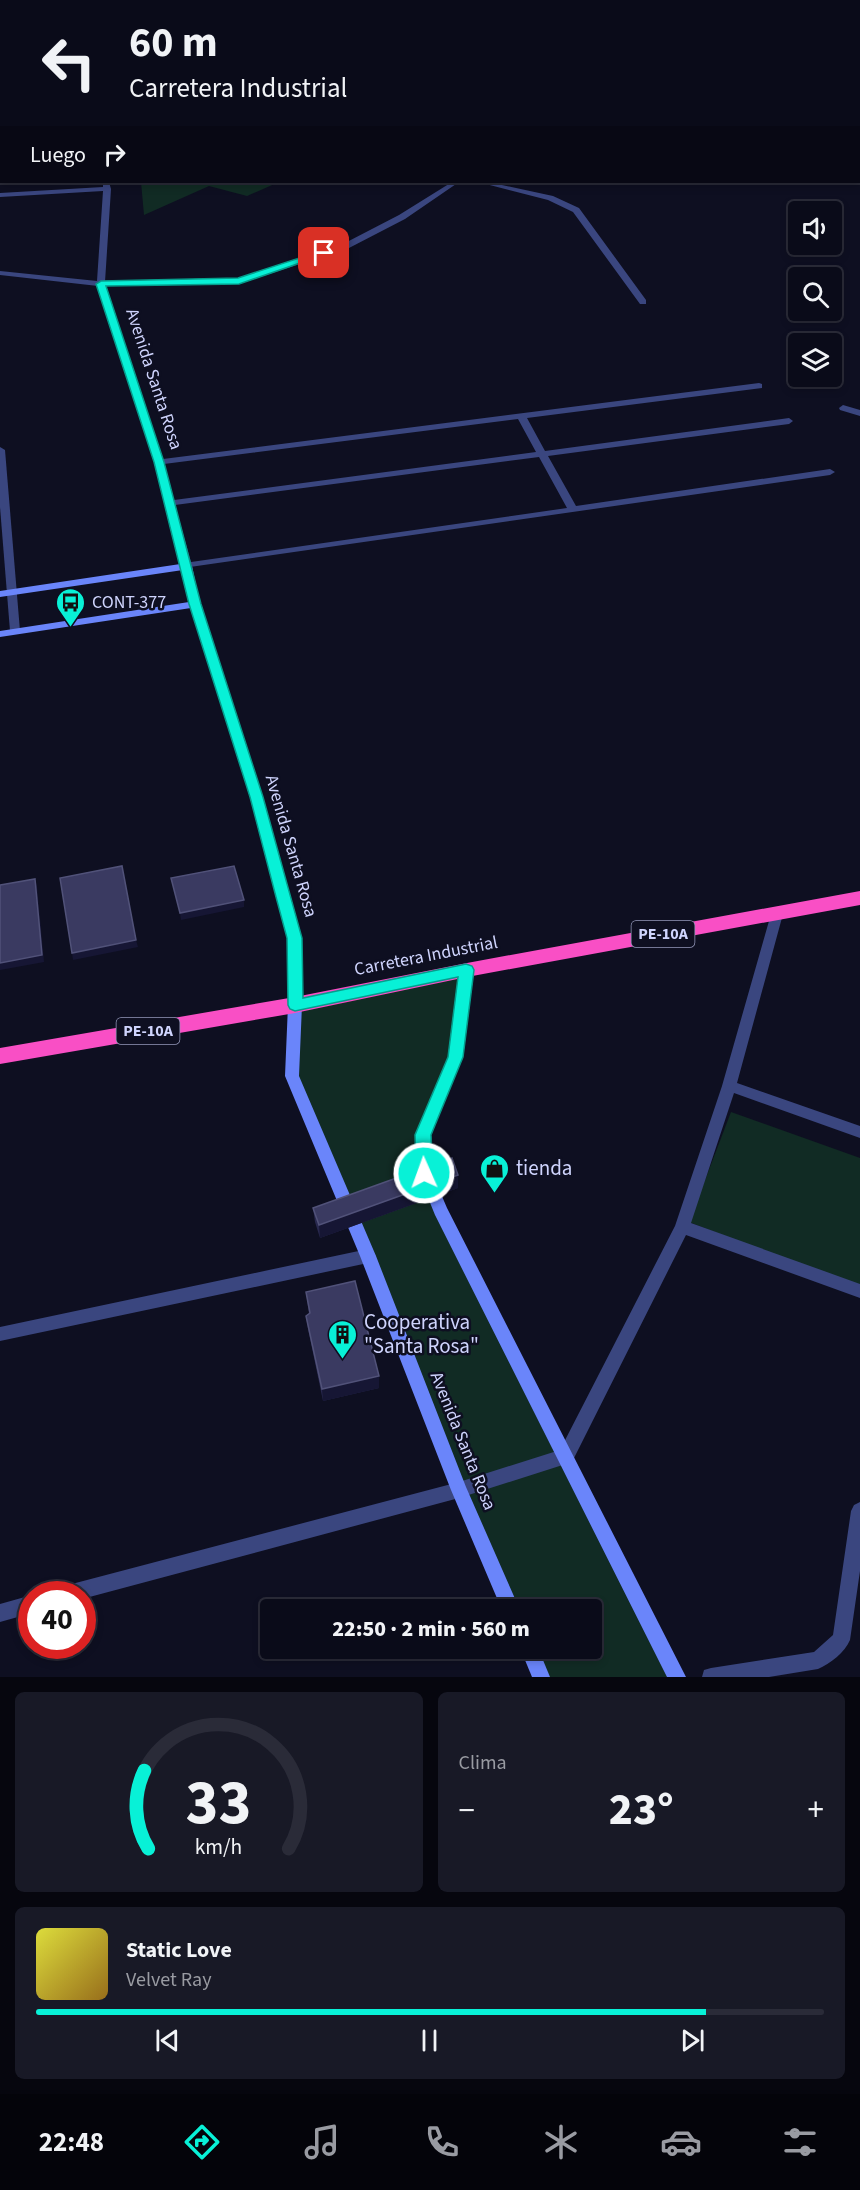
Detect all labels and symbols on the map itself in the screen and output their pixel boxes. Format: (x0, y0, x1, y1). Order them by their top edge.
pin (298, 227, 349, 278)
street label: Avenida Santa Rosa (119, 305, 189, 453)
bus stop icon: CONT-377 (55, 586, 87, 628)
place label: CONT-377 (92, 590, 166, 615)
street label: Avenida Santa Rosa (259, 772, 323, 920)
road number: PE-10A (632, 921, 694, 947)
street label: Carretera Industrial (352, 930, 500, 982)
road number: PE-10A (116, 1018, 180, 1044)
position arrow (392, 1141, 456, 1205)
shop icon: tienda (479, 1152, 511, 1194)
place label: tienda (516, 1153, 572, 1183)
place label: Cooperativa "Santa Rosa" (364, 1307, 479, 1361)
building icon: Cooperativa "Santa Rosa" (327, 1318, 359, 1360)
street label: Avenida Santa Rosa (424, 1368, 502, 1514)
speed limit sign: 40 (18, 1581, 96, 1659)

